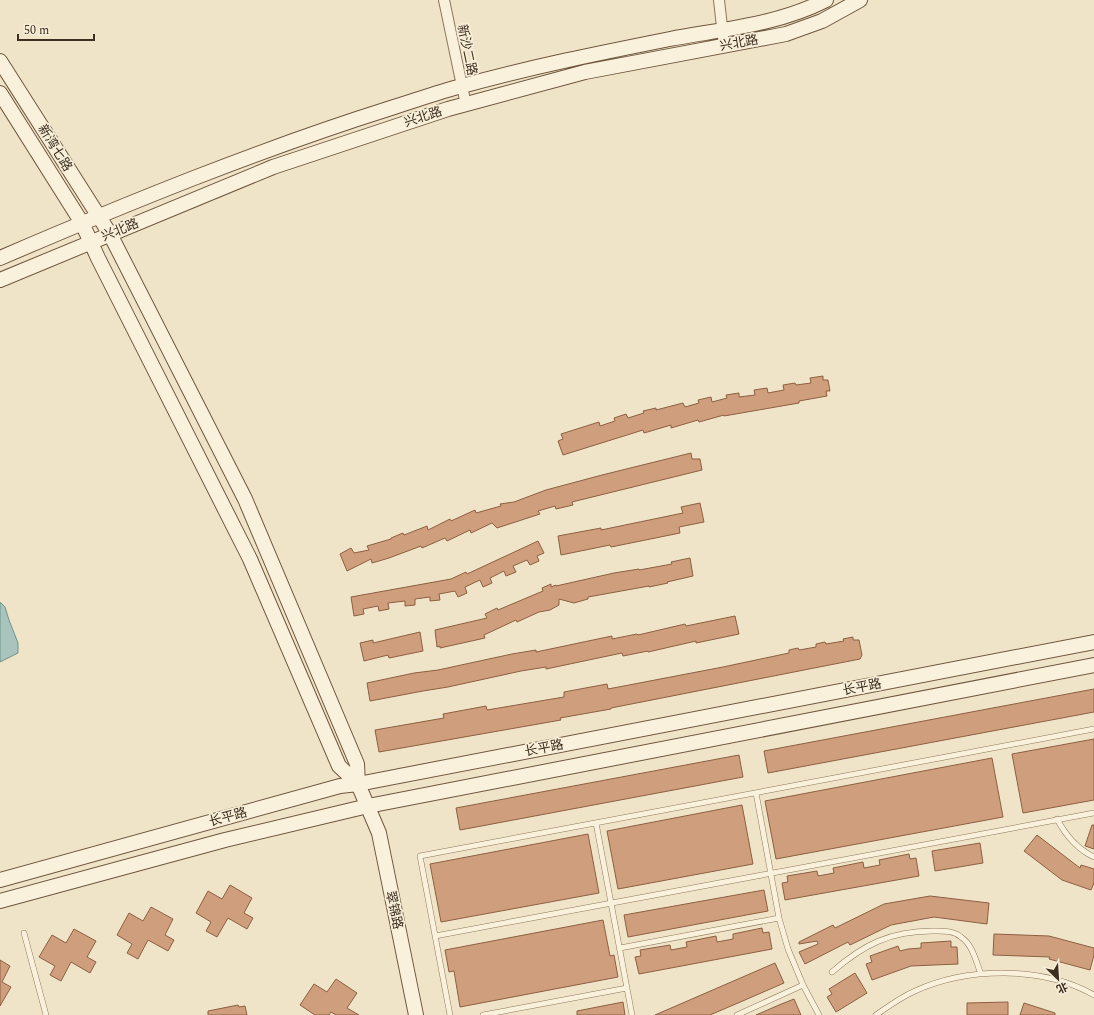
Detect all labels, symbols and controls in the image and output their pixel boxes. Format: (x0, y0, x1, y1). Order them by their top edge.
scale bar (18, 16, 94, 42)
text: 50 m (24, 21, 49, 40)
street label: 新沙二路 (452, 22, 482, 78)
street label: 兴北路 (718, 30, 760, 56)
street label: 兴北路 (401, 101, 445, 133)
street label: 新湾七路 (33, 121, 77, 175)
street label: 兴北路 (98, 213, 142, 247)
street label: 长平路 (841, 673, 883, 701)
street label: 长平路 (523, 734, 565, 762)
street label: 长平路 (207, 802, 249, 832)
street label: 翠锦路 (380, 889, 408, 931)
north arrow (1038, 959, 1078, 999)
text: 北 (1053, 978, 1071, 998)

